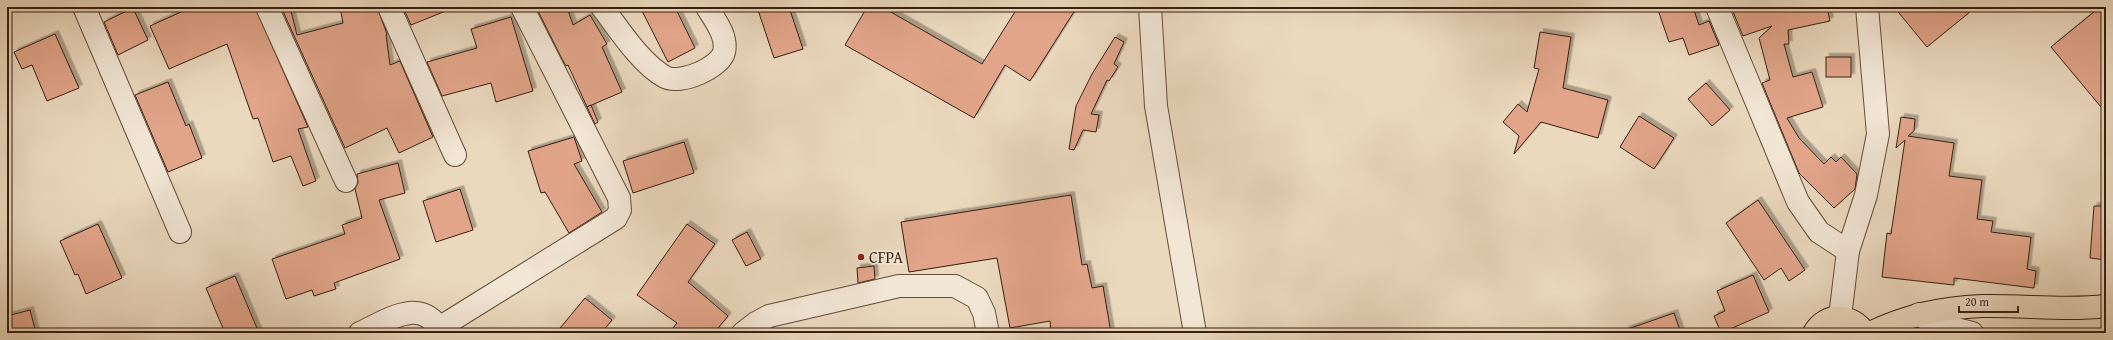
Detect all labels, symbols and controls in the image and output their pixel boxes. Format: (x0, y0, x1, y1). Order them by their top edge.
place label: CFPA (869, 245, 903, 269)
marker: CFPA (856, 252, 866, 262)
scale bar (1959, 288, 2018, 314)
text: 20 m (1965, 293, 1989, 310)

